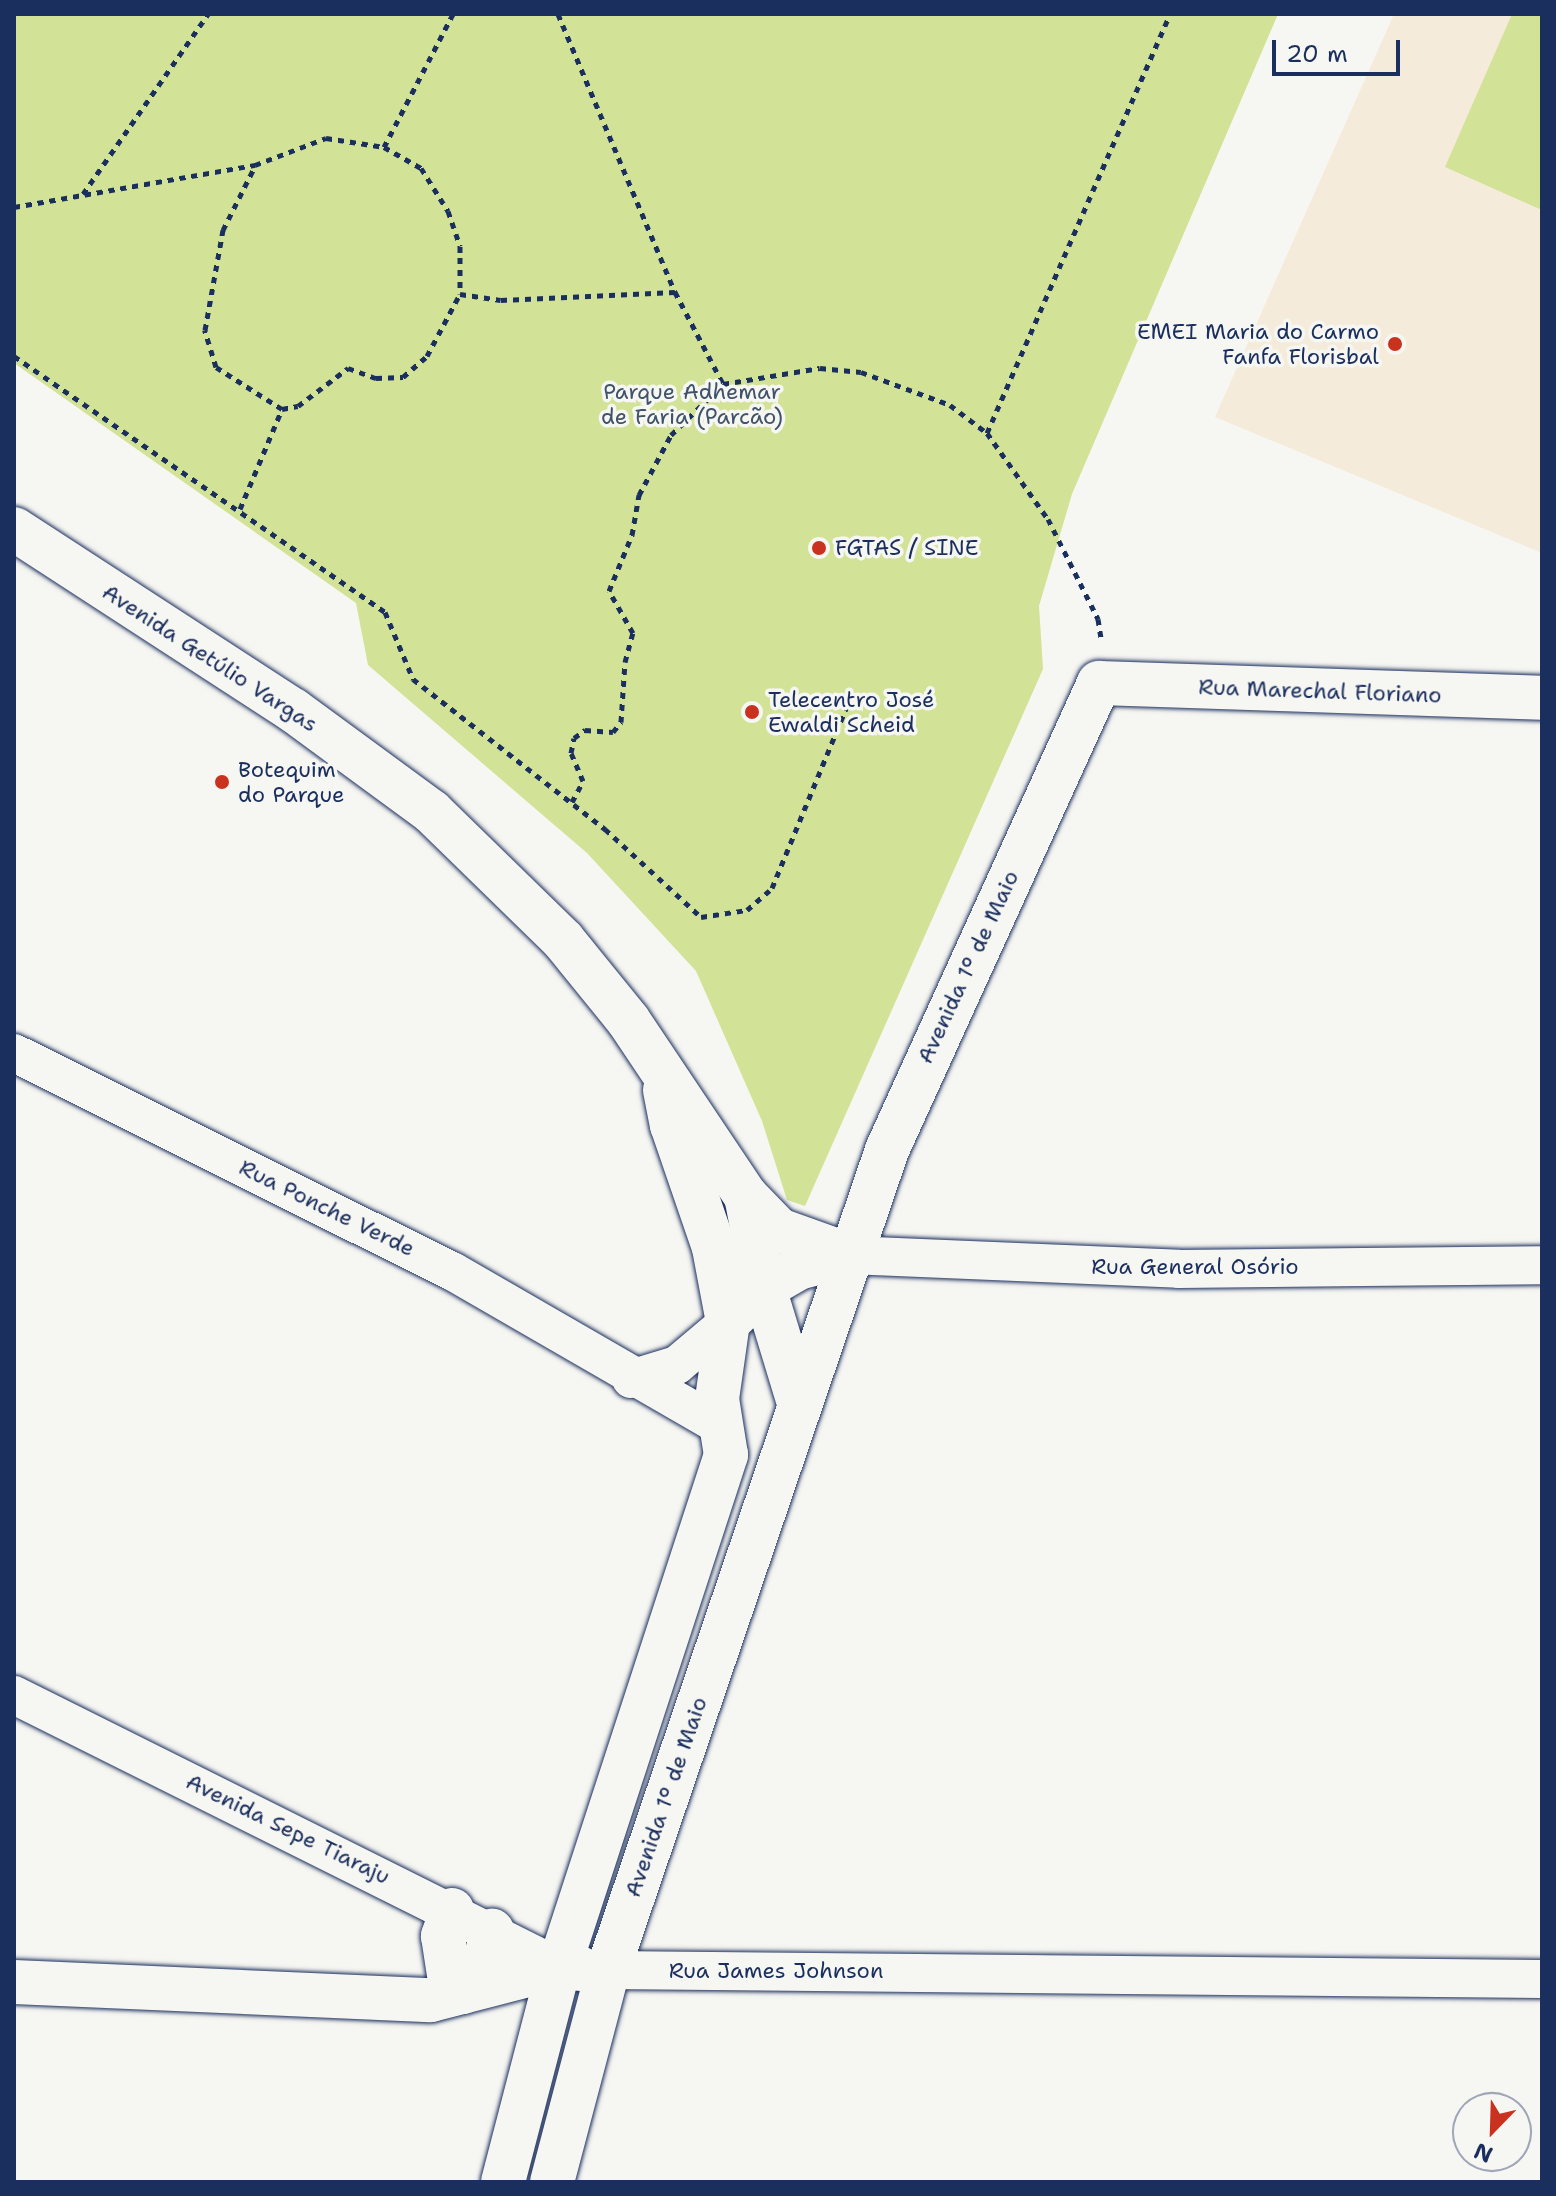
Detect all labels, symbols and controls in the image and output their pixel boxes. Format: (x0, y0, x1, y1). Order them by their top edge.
scale bar (1276, 24, 1404, 74)
text: 20 m (1286, 38, 1348, 70)
place label: EMEI Maria do Carmo Fanfa Florisbal (1137, 318, 1379, 370)
marker: EMEI Maria do Carmo Fanfa Florisbal (1386, 335, 1404, 353)
park label: Parque Adhemar de Faria (Parcão) (601, 378, 783, 430)
place label: FGTAS / SINE (835, 535, 979, 561)
marker: FGTAS / SINE (810, 539, 828, 557)
street label: Avenida Getúlio Vargas (97, 578, 323, 738)
street label: Rua Marechal Floriano (1198, 674, 1442, 708)
place label: Telecentro José Ewaldi Scheid (768, 686, 935, 738)
marker: Telecentro José Ewaldi Scheid (743, 703, 761, 721)
place label: Botequim do Parque (238, 756, 344, 808)
marker: Botequim do Parque (213, 773, 231, 791)
street label: Avenida 1º de Maio (912, 866, 1024, 1068)
street label: Rua Ponche Verde (235, 1154, 419, 1262)
street label: Rua General Osório (1091, 1254, 1299, 1280)
street label: Avenida 1º de Maio (619, 1694, 713, 1900)
street label: Avenida Sepe Tiaraju (182, 1768, 394, 1890)
street label: Rua James Johnson (669, 1958, 883, 1984)
north arrow (1452, 2092, 1532, 2172)
text: N (1470, 2136, 1497, 2169)

